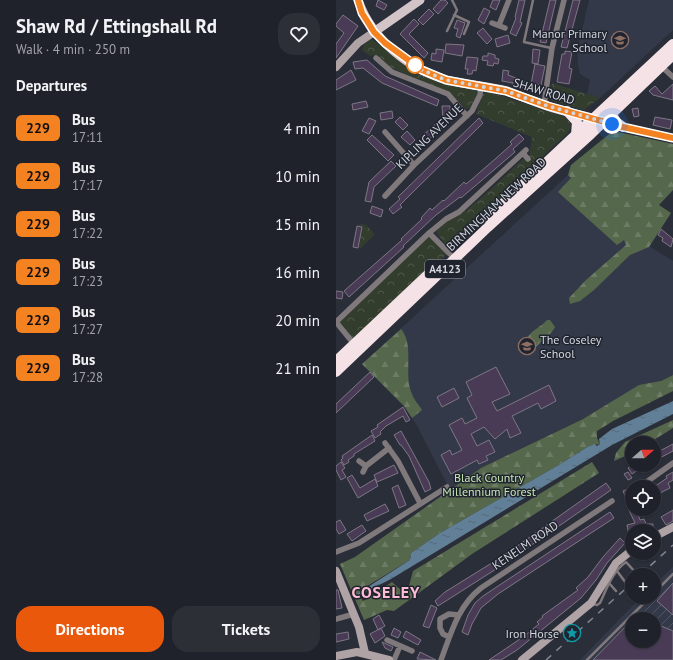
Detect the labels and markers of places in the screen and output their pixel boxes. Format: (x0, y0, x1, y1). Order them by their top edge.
place label: Manor Primary School (532, 26, 607, 55)
school or university icon: Manor Primary School (610, 30, 630, 50)
unlabelled marker (406, 56, 424, 74)
place label: The Coseley School (540, 332, 602, 361)
school or university icon: The Coseley School (517, 336, 537, 356)
place icon: Iron Horse (562, 623, 582, 643)
place label: Iron Horse (506, 626, 559, 641)

